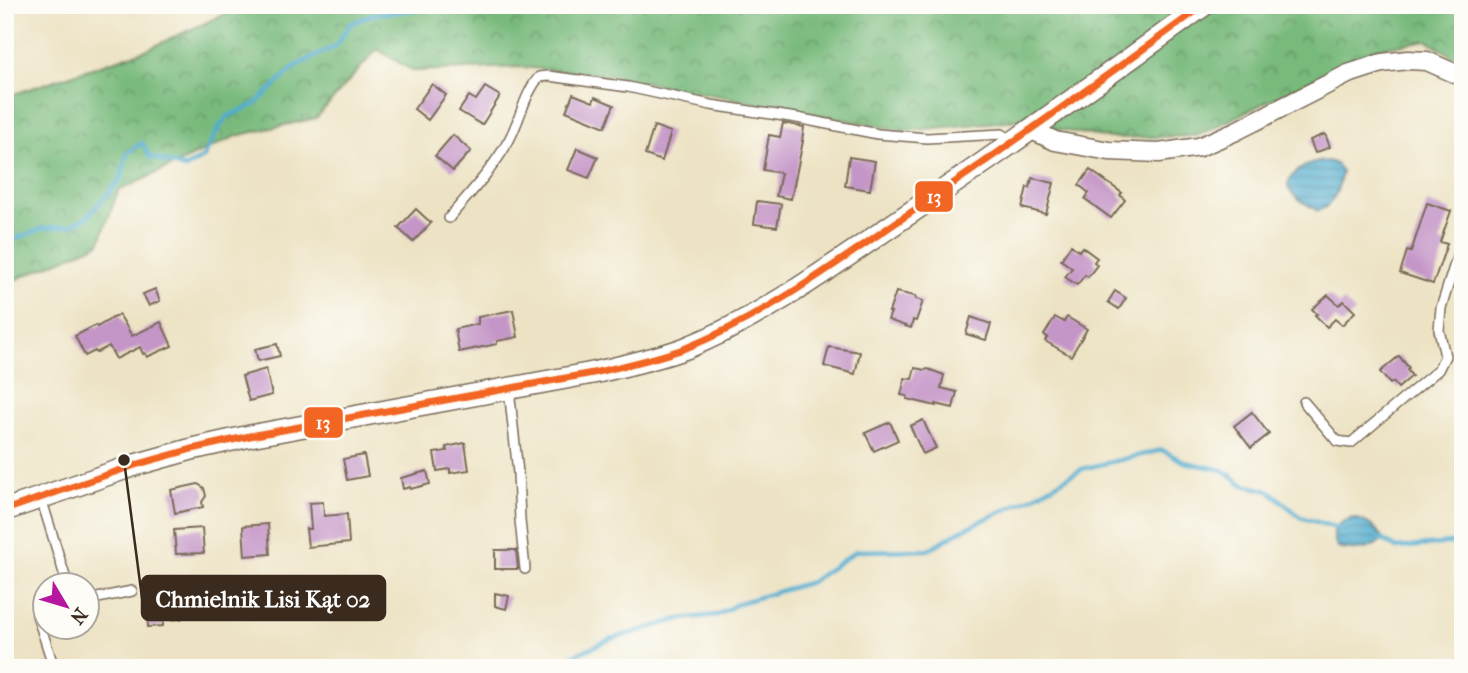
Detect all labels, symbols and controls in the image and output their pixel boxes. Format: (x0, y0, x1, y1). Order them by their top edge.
line badge: 13 (914, 180, 954, 213)
text: 13 (927, 186, 941, 208)
line badge: 13 (303, 406, 344, 439)
text: 13 (316, 412, 330, 434)
north arrow (32, 572, 102, 642)
callout: Chmielnik Lisi Kąt 02 (142, 576, 385, 620)
text: Chmielnik Lisi Kąt 02 (156, 586, 371, 614)
text: N (65, 603, 92, 629)

